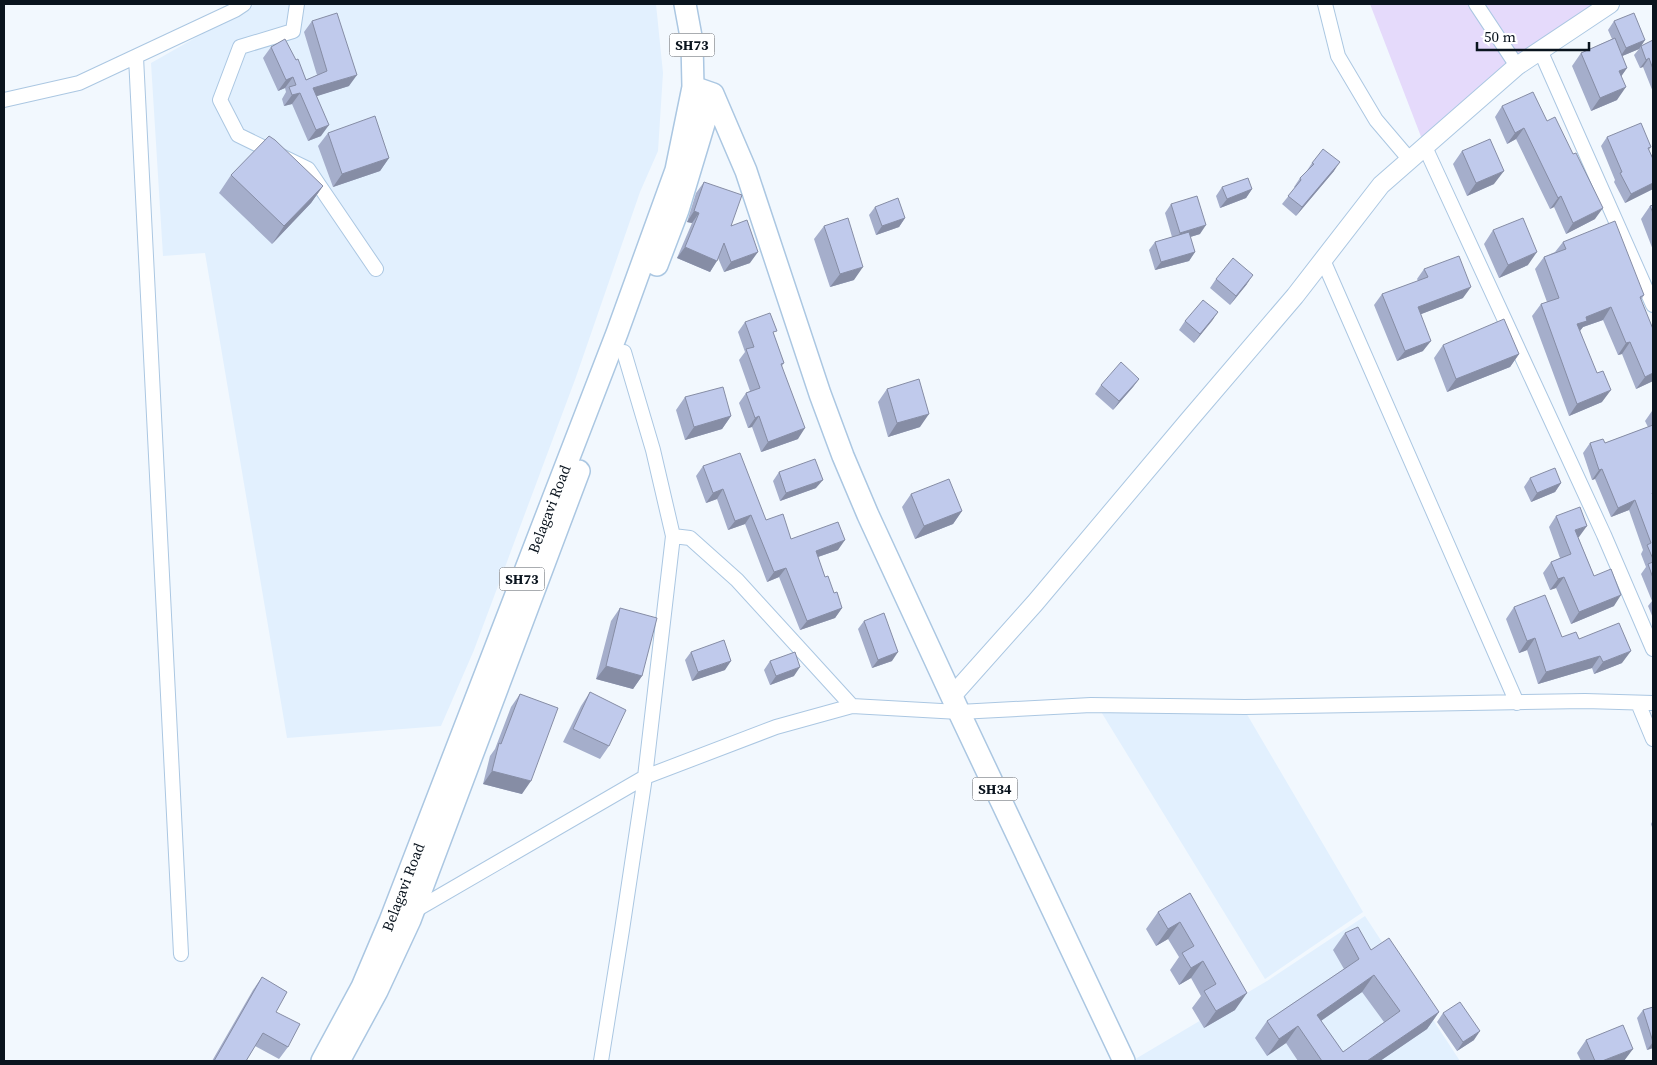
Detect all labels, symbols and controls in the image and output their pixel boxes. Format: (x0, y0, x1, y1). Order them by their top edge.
scale bar (1477, 20, 1590, 52)
text: 50 m (1484, 26, 1516, 47)
road number: SH73 (670, 34, 714, 56)
street label: Belagavi Road (523, 461, 576, 556)
road number: SH73 (500, 568, 544, 590)
road number: SH34 (972, 778, 1018, 801)
street label: Belagavi Road (377, 839, 430, 934)

